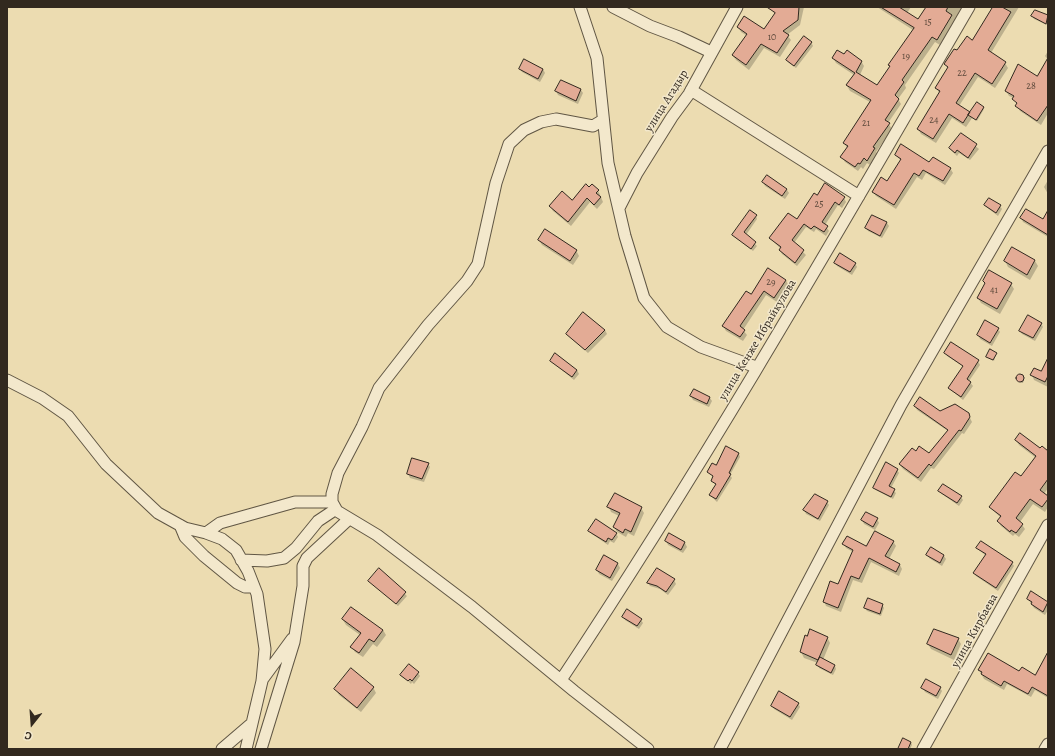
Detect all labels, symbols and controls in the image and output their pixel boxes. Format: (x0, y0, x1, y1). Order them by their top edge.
house number: 15 (924, 17, 932, 29)
house number: 10 (768, 32, 776, 44)
house number: 19 (902, 51, 910, 63)
street label: улица Агадыр (642, 67, 692, 135)
house number: 22 (957, 68, 967, 80)
house number: 28 (1026, 81, 1036, 93)
house number: 24 (929, 115, 939, 127)
house number: 21 (862, 118, 870, 130)
house number: 25 (814, 199, 824, 211)
street label: улица Кенже Ибрайкулова (716, 277, 800, 403)
house number: 29 (766, 277, 776, 289)
house number: 41 (990, 285, 998, 297)
street label: улица Кирбаева (949, 591, 1001, 671)
north arrow (12, 704, 52, 744)
text: С (23, 728, 34, 744)

